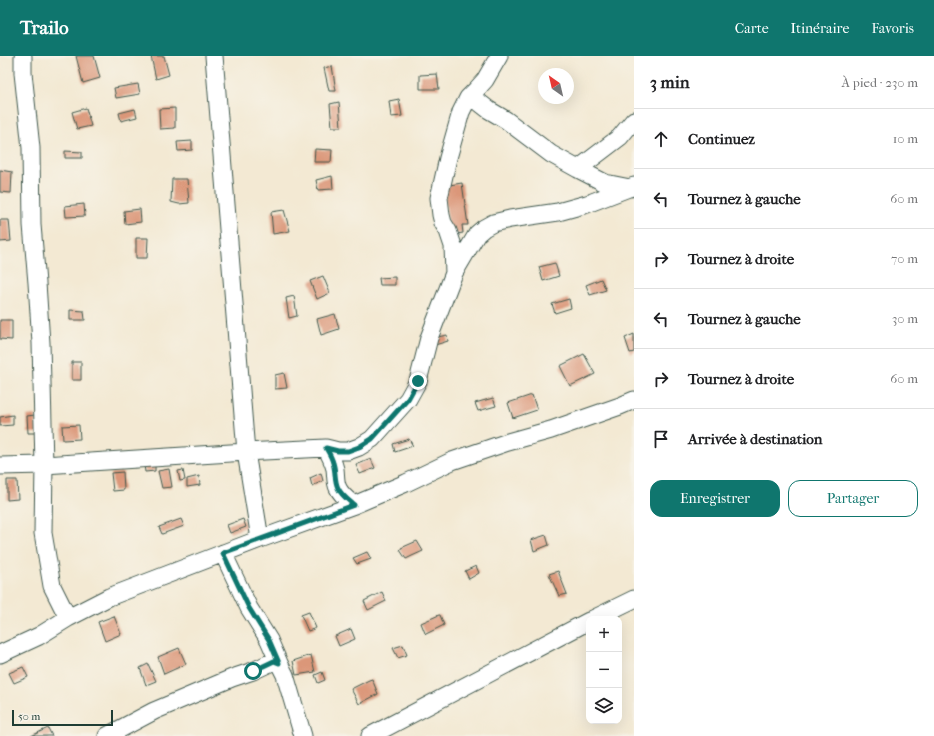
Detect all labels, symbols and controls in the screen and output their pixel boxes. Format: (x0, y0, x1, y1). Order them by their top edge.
text: Trailo (20, 17, 69, 39)
text: Carte (735, 20, 769, 37)
text: Itinéraire (791, 20, 849, 37)
text: Favoris (871, 20, 914, 37)
north arrow (538, 68, 574, 104)
text: 3 min (650, 72, 690, 92)
text: À pied · 230 m (842, 75, 918, 90)
icon: ahead (650, 128, 672, 150)
text: Continuez (688, 130, 755, 148)
text: 10 m (893, 131, 918, 146)
icon: left (650, 188, 672, 210)
text: Tournez à gauche (688, 190, 801, 208)
text: 60 m (890, 191, 918, 206)
icon: right (650, 248, 672, 270)
text: Tournez à droite (688, 250, 794, 268)
text: 70 m (891, 251, 918, 266)
icon: left (650, 308, 672, 330)
text: Tournez à gauche (688, 310, 801, 328)
text: 30 m (892, 311, 918, 326)
icon: right (650, 368, 672, 390)
text: Tournez à droite (688, 370, 794, 388)
text: 60 m (890, 371, 918, 386)
route end (409, 372, 427, 390)
icon: arrive (650, 428, 672, 450)
text: Arrivée à destination (688, 430, 823, 448)
button: Enregistrer (650, 480, 780, 517)
button: Partager (788, 480, 918, 517)
map controls (586, 616, 622, 724)
button: + (586, 616, 622, 652)
button: − (586, 652, 622, 688)
route start (244, 662, 262, 680)
button: layers (586, 688, 622, 724)
scale bar (12, 708, 113, 727)
text: 50 m (18, 710, 40, 723)

